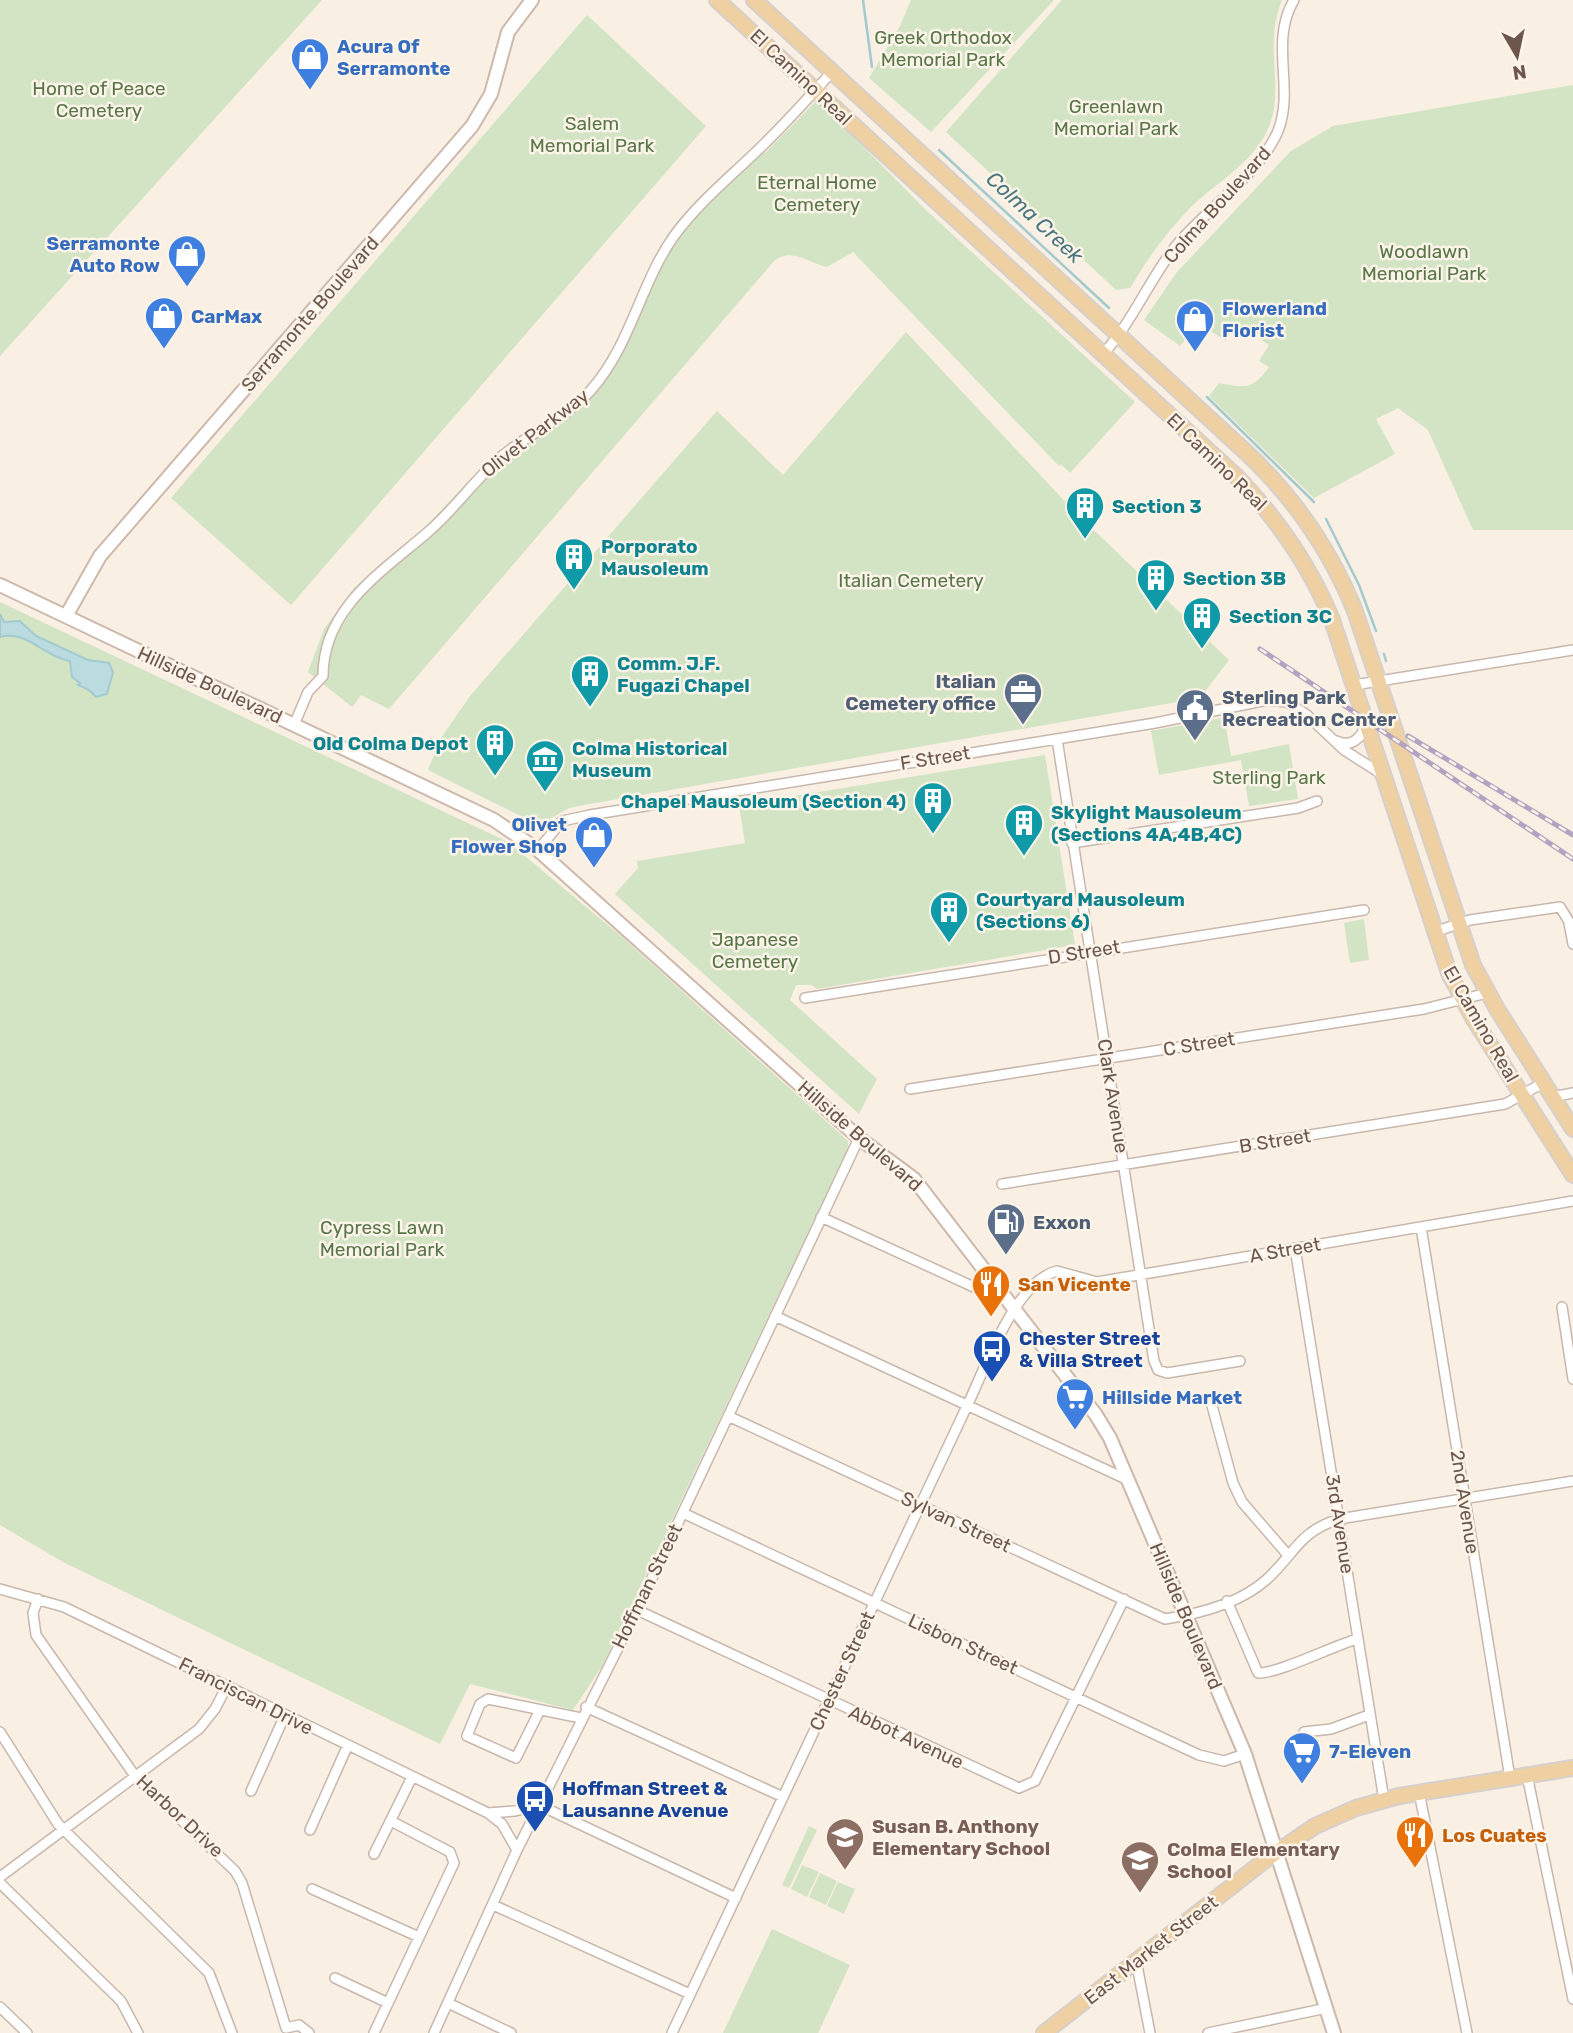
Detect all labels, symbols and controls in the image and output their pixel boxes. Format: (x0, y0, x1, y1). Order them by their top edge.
north arrow (1482, 21, 1552, 91)
street label: El Camino Real (745, 24, 857, 130)
park label: Greek Orthodox Memorial Park (874, 26, 1012, 71)
place label: Acura Of Serramonte (337, 35, 450, 80)
shop icon: Acura Of Serramonte (289, 36, 331, 91)
text: N (1511, 60, 1528, 85)
park label: Home of Peace Cemetery (32, 77, 166, 122)
park label: Greenlawn Memorial Park (1054, 95, 1179, 140)
park label: Salem Memorial Park (530, 112, 655, 157)
street label: Colma Boulevard (1159, 142, 1275, 268)
water label: Colma Creek (981, 166, 1090, 269)
park label: Eternal Home Cemetery (757, 171, 877, 216)
place label: Serramonte Auto Row (47, 232, 160, 277)
street label: Serramonte Boulevard (236, 232, 384, 396)
shop icon: Serramonte Auto Row (166, 233, 208, 288)
park label: Woodlawn Memorial Park (1362, 240, 1487, 285)
shop icon: CarMax (143, 295, 185, 350)
place label: Flowerland Florist (1222, 297, 1327, 342)
shop icon: Flowerland Florist (1174, 298, 1216, 353)
place label: CarMax (191, 305, 262, 328)
street label: Olivet Parkway (477, 384, 593, 482)
street label: El Camino Real (1162, 408, 1272, 516)
building icon: Section 3 (1064, 485, 1106, 540)
place label: Section 3 (1112, 495, 1202, 518)
place label: Porporato Mausoleum (601, 535, 709, 580)
building icon: Porporato Mausoleum (553, 536, 595, 591)
building icon: Section 3B (1135, 557, 1177, 612)
place label: Section 3B (1183, 567, 1286, 590)
park label: Italian Cemetery (838, 569, 984, 592)
building icon: Section 3C (1181, 595, 1223, 650)
place label: Section 3C (1229, 605, 1332, 628)
street label: Hillside Boulevard (134, 641, 286, 729)
place label: Comm. J.F. Fugazi Chapel (617, 652, 750, 697)
building icon: Comm. J.F. Fugazi Chapel (569, 653, 611, 708)
place label: Italian Cemetery office (845, 670, 996, 715)
office icon: Italian Cemetery office (1002, 671, 1044, 726)
place label: Sterling Park Recreation Center (1222, 686, 1397, 731)
public building icon: Sterling Park Recreation Center (1174, 687, 1216, 742)
building icon: Old Colma Depot (474, 722, 516, 777)
place label: Old Colma Depot (313, 732, 468, 755)
place label: Colma Historical Museum (572, 737, 728, 782)
museum icon: Colma Historical Museum (524, 738, 566, 793)
street label: F Street (898, 741, 972, 775)
park label: Sterling Park (1212, 766, 1326, 789)
building icon: Chapel Mausoleum (Section 4) (912, 780, 954, 835)
place label: Chapel Mausoleum (Section 4) (621, 790, 906, 813)
place label: Skylight Mausoleum (Sections 4A,4B,4C) (1051, 801, 1242, 846)
building icon: Skylight Mausoleum (Sections 4A,4B,4C) (1003, 802, 1045, 857)
place label: Olivet Flower Shop (451, 813, 567, 858)
shop icon: Olivet Flower Shop (573, 814, 615, 869)
place label: Courtyard Mausoleum (Sections 6) (976, 888, 1185, 933)
building icon: Courtyard Mausoleum (Sections 6) (928, 889, 970, 944)
park label: Japanese Cemetery (712, 928, 798, 973)
street label: D Street (1046, 935, 1122, 969)
street label: El Camino Real (1438, 962, 1524, 1086)
street label: C Street (1162, 1027, 1237, 1061)
street label: Clark Avenue (1093, 1037, 1133, 1155)
street label: Hillside Boulevard (793, 1076, 927, 1196)
street label: B Street (1238, 1124, 1313, 1158)
fuel station icon: Exxon (985, 1201, 1027, 1256)
place label: Exxon (1033, 1211, 1091, 1234)
park label: Cypress Lawn Memorial Park (320, 1216, 445, 1261)
street label: A Street (1248, 1232, 1323, 1268)
restaurant icon: San Vicente (970, 1263, 1012, 1318)
place label: San Vicente (1018, 1273, 1131, 1296)
place label: Chester Street & Villa Street (1019, 1327, 1160, 1372)
bus stop icon: Chester Street & Villa Street (971, 1328, 1013, 1383)
supermarket icon: Hillside Market (1054, 1376, 1096, 1431)
place label: Hillside Market (1102, 1386, 1242, 1409)
street label: 2nd Avenue (1445, 1449, 1485, 1555)
street label: 3rd Avenue (1321, 1473, 1359, 1575)
street label: Sylvan Street (897, 1487, 1015, 1558)
street label: Hoffman Street (607, 1519, 687, 1652)
street label: Hillside Boulevard (1145, 1539, 1227, 1693)
street label: Chester Street (804, 1607, 880, 1734)
street label: Lisbon Street (905, 1609, 1022, 1680)
street label: Franciscan Drive (175, 1652, 317, 1740)
street label: Abbot Avenue (845, 1700, 967, 1774)
supermarket icon: 7-Eleven (1281, 1730, 1323, 1785)
place label: 7-Eleven (1329, 1740, 1411, 1763)
street label: Harbor Drive (132, 1770, 228, 1862)
place label: Hoffman Street & Lausanne Avenue (562, 1777, 729, 1822)
bus stop icon: Hoffman Street & Lausanne Avenue (514, 1778, 556, 1833)
restaurant icon: Los Cuates (1394, 1814, 1436, 1869)
place label: Susan B. Anthony Elementary School (872, 1815, 1050, 1860)
school or university icon: Susan B. Anthony Elementary School (824, 1816, 866, 1871)
place label: Los Cuates (1442, 1824, 1547, 1847)
place label: Colma Elementary School (1167, 1838, 1340, 1883)
school or university icon: Colma Elementary School (1119, 1839, 1161, 1894)
street label: East Market Street (1080, 1890, 1223, 2009)

